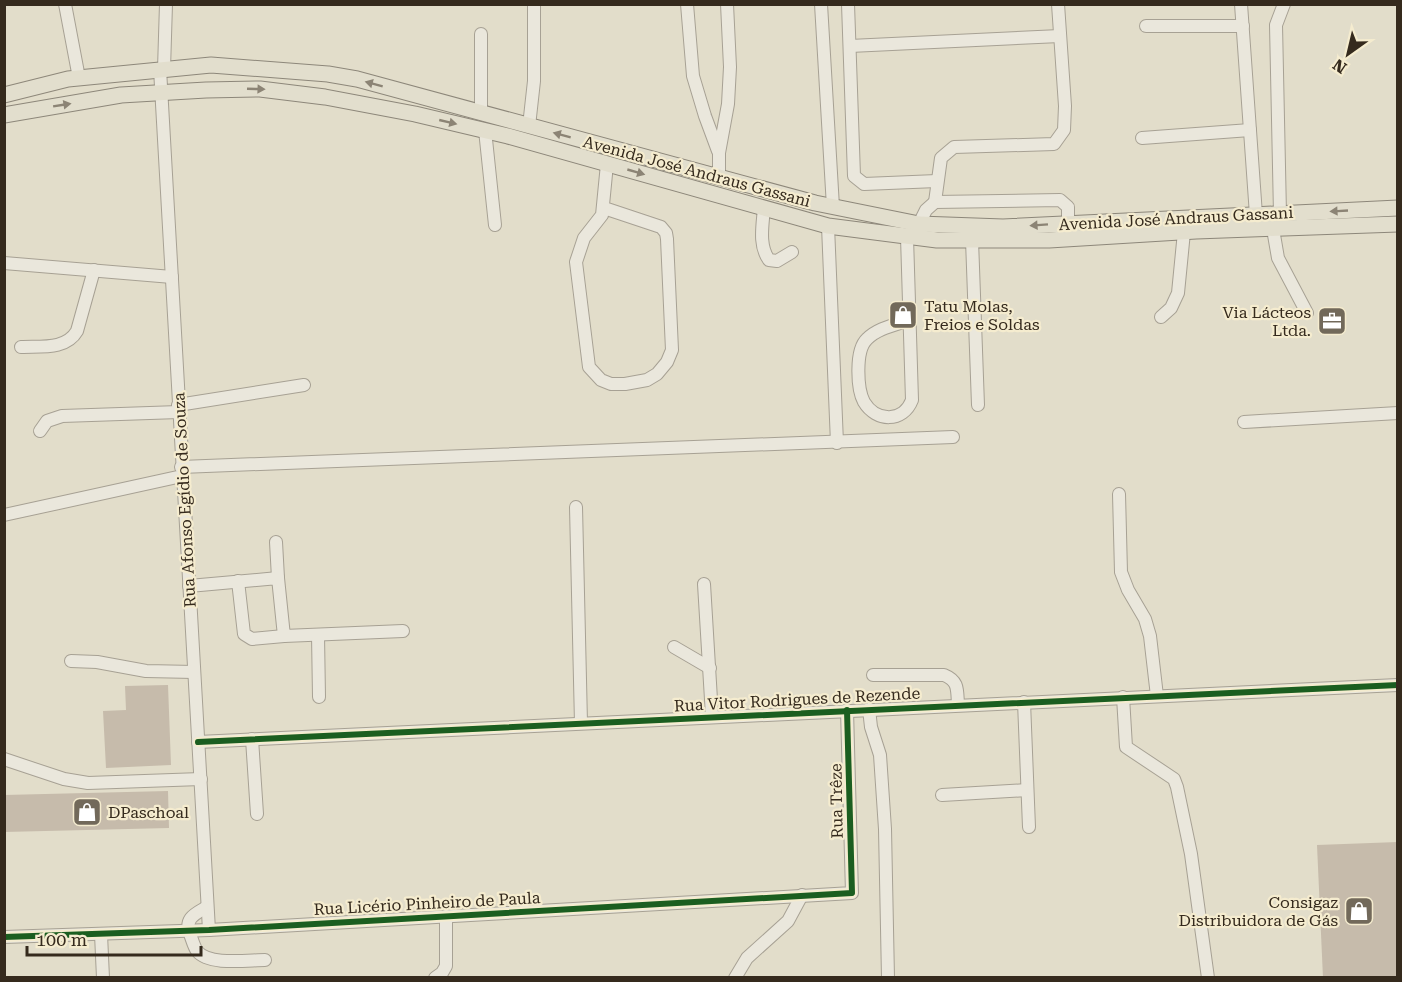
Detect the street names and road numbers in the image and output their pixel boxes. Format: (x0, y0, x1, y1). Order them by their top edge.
street label: Avenida José Andraus Gassani (581, 132, 813, 211)
street label: Avenida José Andraus Gassani (1058, 203, 1294, 234)
street label: Rua Afonso Egídio de Souza (169, 392, 200, 608)
street label: Rua Vitor Rodrigues de Rezende (673, 684, 921, 715)
street label: Rua Trêze (826, 763, 847, 839)
street label: Rua Licério Pinheiro de Paula (313, 888, 541, 919)

